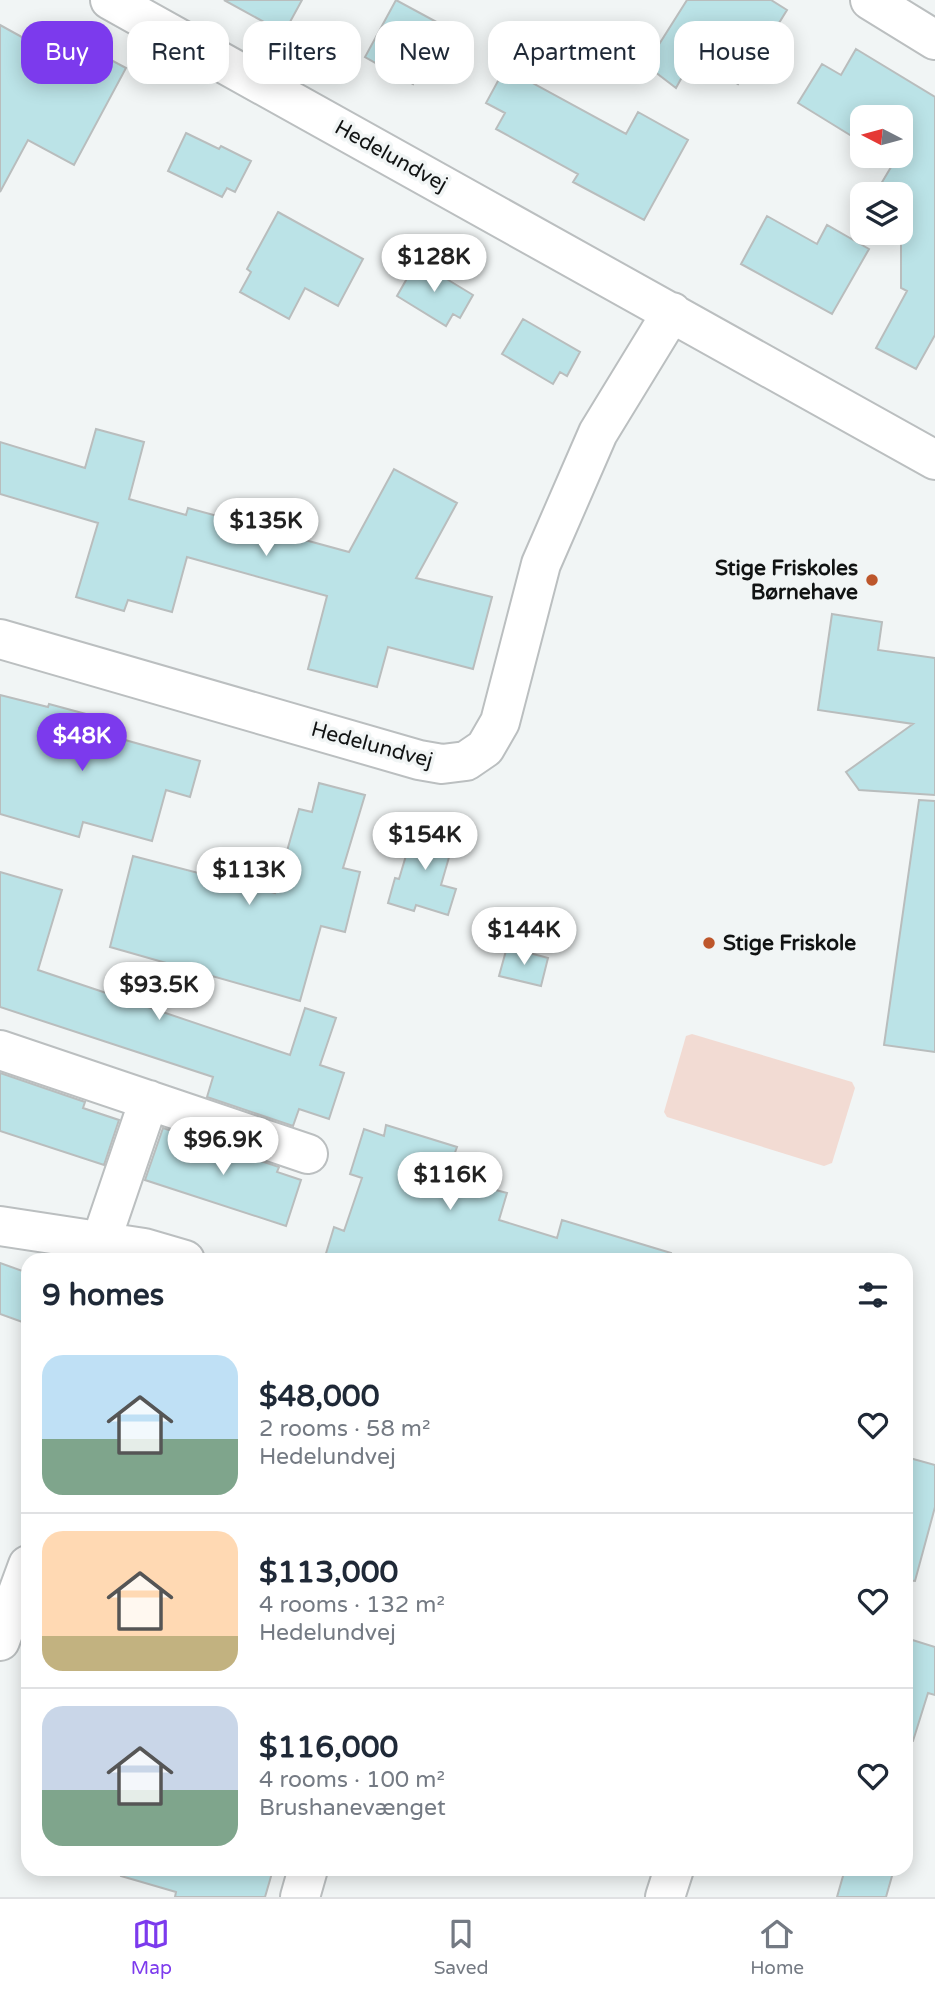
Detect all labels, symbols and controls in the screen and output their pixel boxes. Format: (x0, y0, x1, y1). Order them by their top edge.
chip: Buy (21, 21, 113, 84)
chip: Rent (127, 21, 229, 84)
chip: Filters (243, 21, 361, 84)
chip: New (375, 21, 474, 84)
chip: Apartment (488, 21, 660, 84)
chip: House (674, 21, 794, 84)
north arrow (850, 105, 914, 168)
map controls (850, 105, 913, 245)
street label: Hedelundvej (330, 115, 452, 197)
button: layers (850, 182, 913, 245)
pin: $128K (385, 234, 483, 294)
text: $128K (398, 243, 470, 271)
pin: $135K (217, 498, 315, 558)
text: $135K (230, 507, 302, 535)
place label: Stige Friskoles Børnehave (715, 556, 858, 605)
marker: Stige Friskoles Børnehave (864, 572, 880, 588)
pin: $48K (41, 714, 123, 773)
street label: Hedelundvej (308, 717, 436, 773)
text: $48K (53, 722, 111, 750)
pin: $154K (376, 812, 474, 872)
text: $154K (389, 821, 461, 849)
pin: $113K (200, 848, 298, 907)
text: $113K (213, 856, 285, 884)
pin: $144K (475, 908, 573, 967)
text: $144K (488, 916, 560, 944)
place label: Stige Friskole (723, 931, 856, 956)
marker: Stige Friskole (701, 935, 717, 951)
pin: $93.5K (102, 962, 216, 1022)
text: $93.5K (120, 971, 198, 999)
pin: $96.9K (166, 1118, 280, 1177)
text: $96.9K (184, 1126, 262, 1154)
pin: $116K (401, 1152, 499, 1212)
text: $116K (414, 1161, 486, 1189)
icon: filters (854, 1276, 892, 1314)
text: 9 homes (42, 1277, 164, 1314)
text: $48,000 (259, 1378, 379, 1415)
icon: home (98, 1383, 182, 1467)
icon: heart (854, 1406, 892, 1444)
text: 2 rooms · 58 m² (259, 1415, 430, 1443)
text: Hedelundvej (259, 1443, 396, 1471)
text: $113,000 (259, 1554, 398, 1591)
icon: home (98, 1559, 182, 1643)
icon: heart (854, 1582, 892, 1620)
text: 4 rooms · 132 m² (259, 1591, 445, 1619)
text: Hedelundvej (259, 1619, 396, 1647)
text: $116,000 (259, 1729, 398, 1766)
icon: home (98, 1734, 182, 1818)
icon: heart (854, 1757, 892, 1795)
text: 4 rooms · 100 m² (259, 1766, 445, 1794)
text: Brushanevænget (259, 1794, 446, 1822)
tab: Map (131, 1915, 172, 1979)
tab: Saved (434, 1915, 489, 1979)
tab: Home (750, 1915, 804, 1979)

